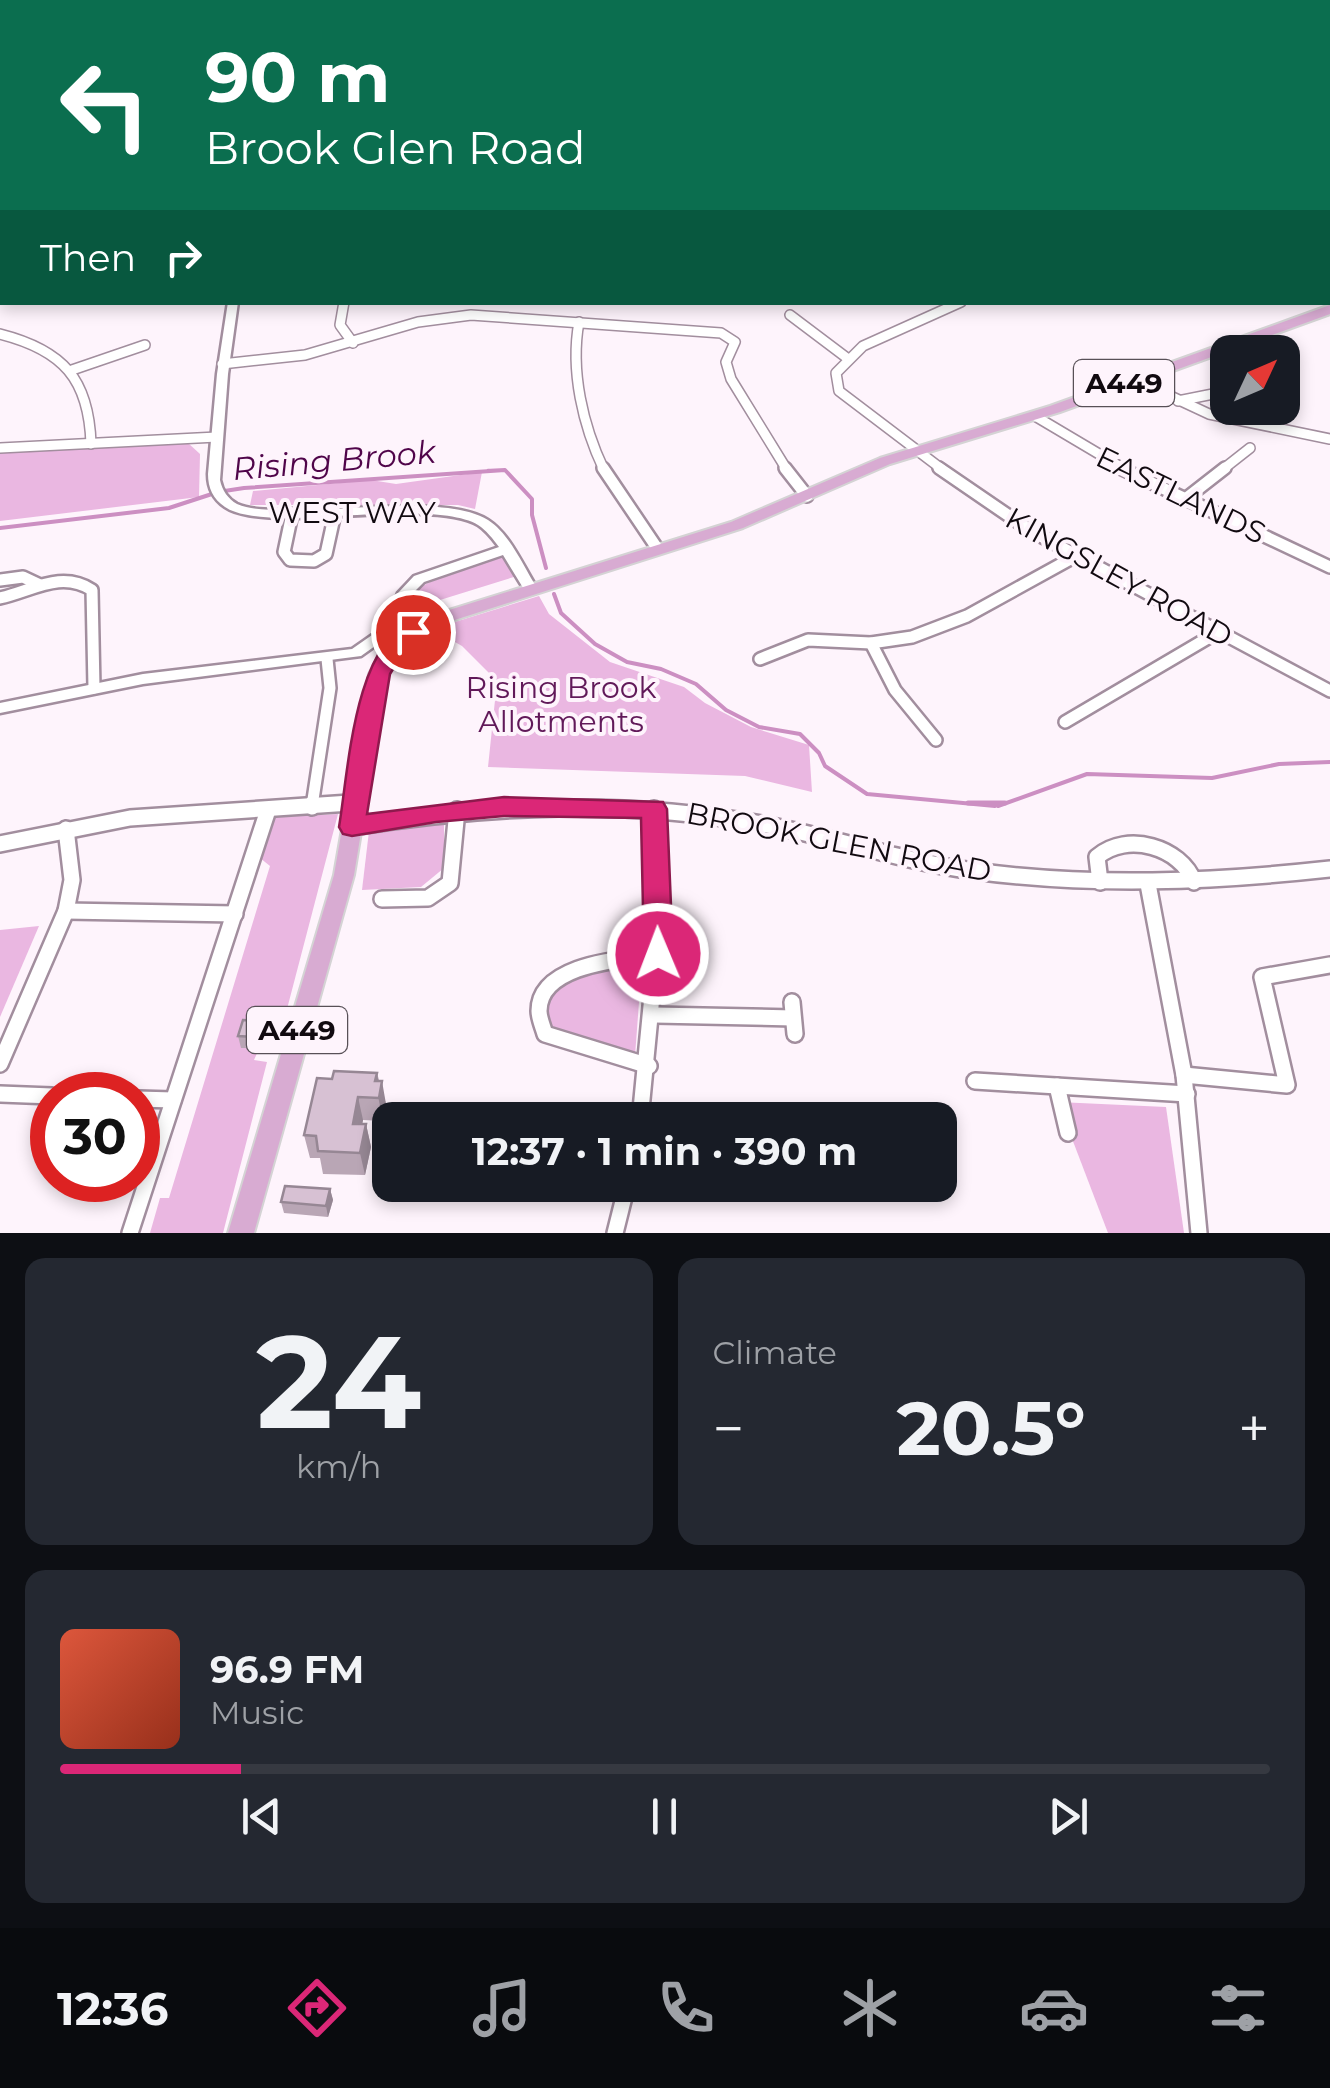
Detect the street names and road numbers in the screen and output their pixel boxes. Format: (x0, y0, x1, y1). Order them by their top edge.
road number: A449 (1074, 360, 1174, 406)
street label: EASTLANDS (1090, 438, 1272, 552)
street label: WEST WAY (268, 494, 437, 531)
street label: KINGSLEY ROAD (999, 499, 1239, 655)
street label: BROOK GLEN ROAD (683, 794, 995, 890)
road number: A449 (247, 1007, 347, 1053)

